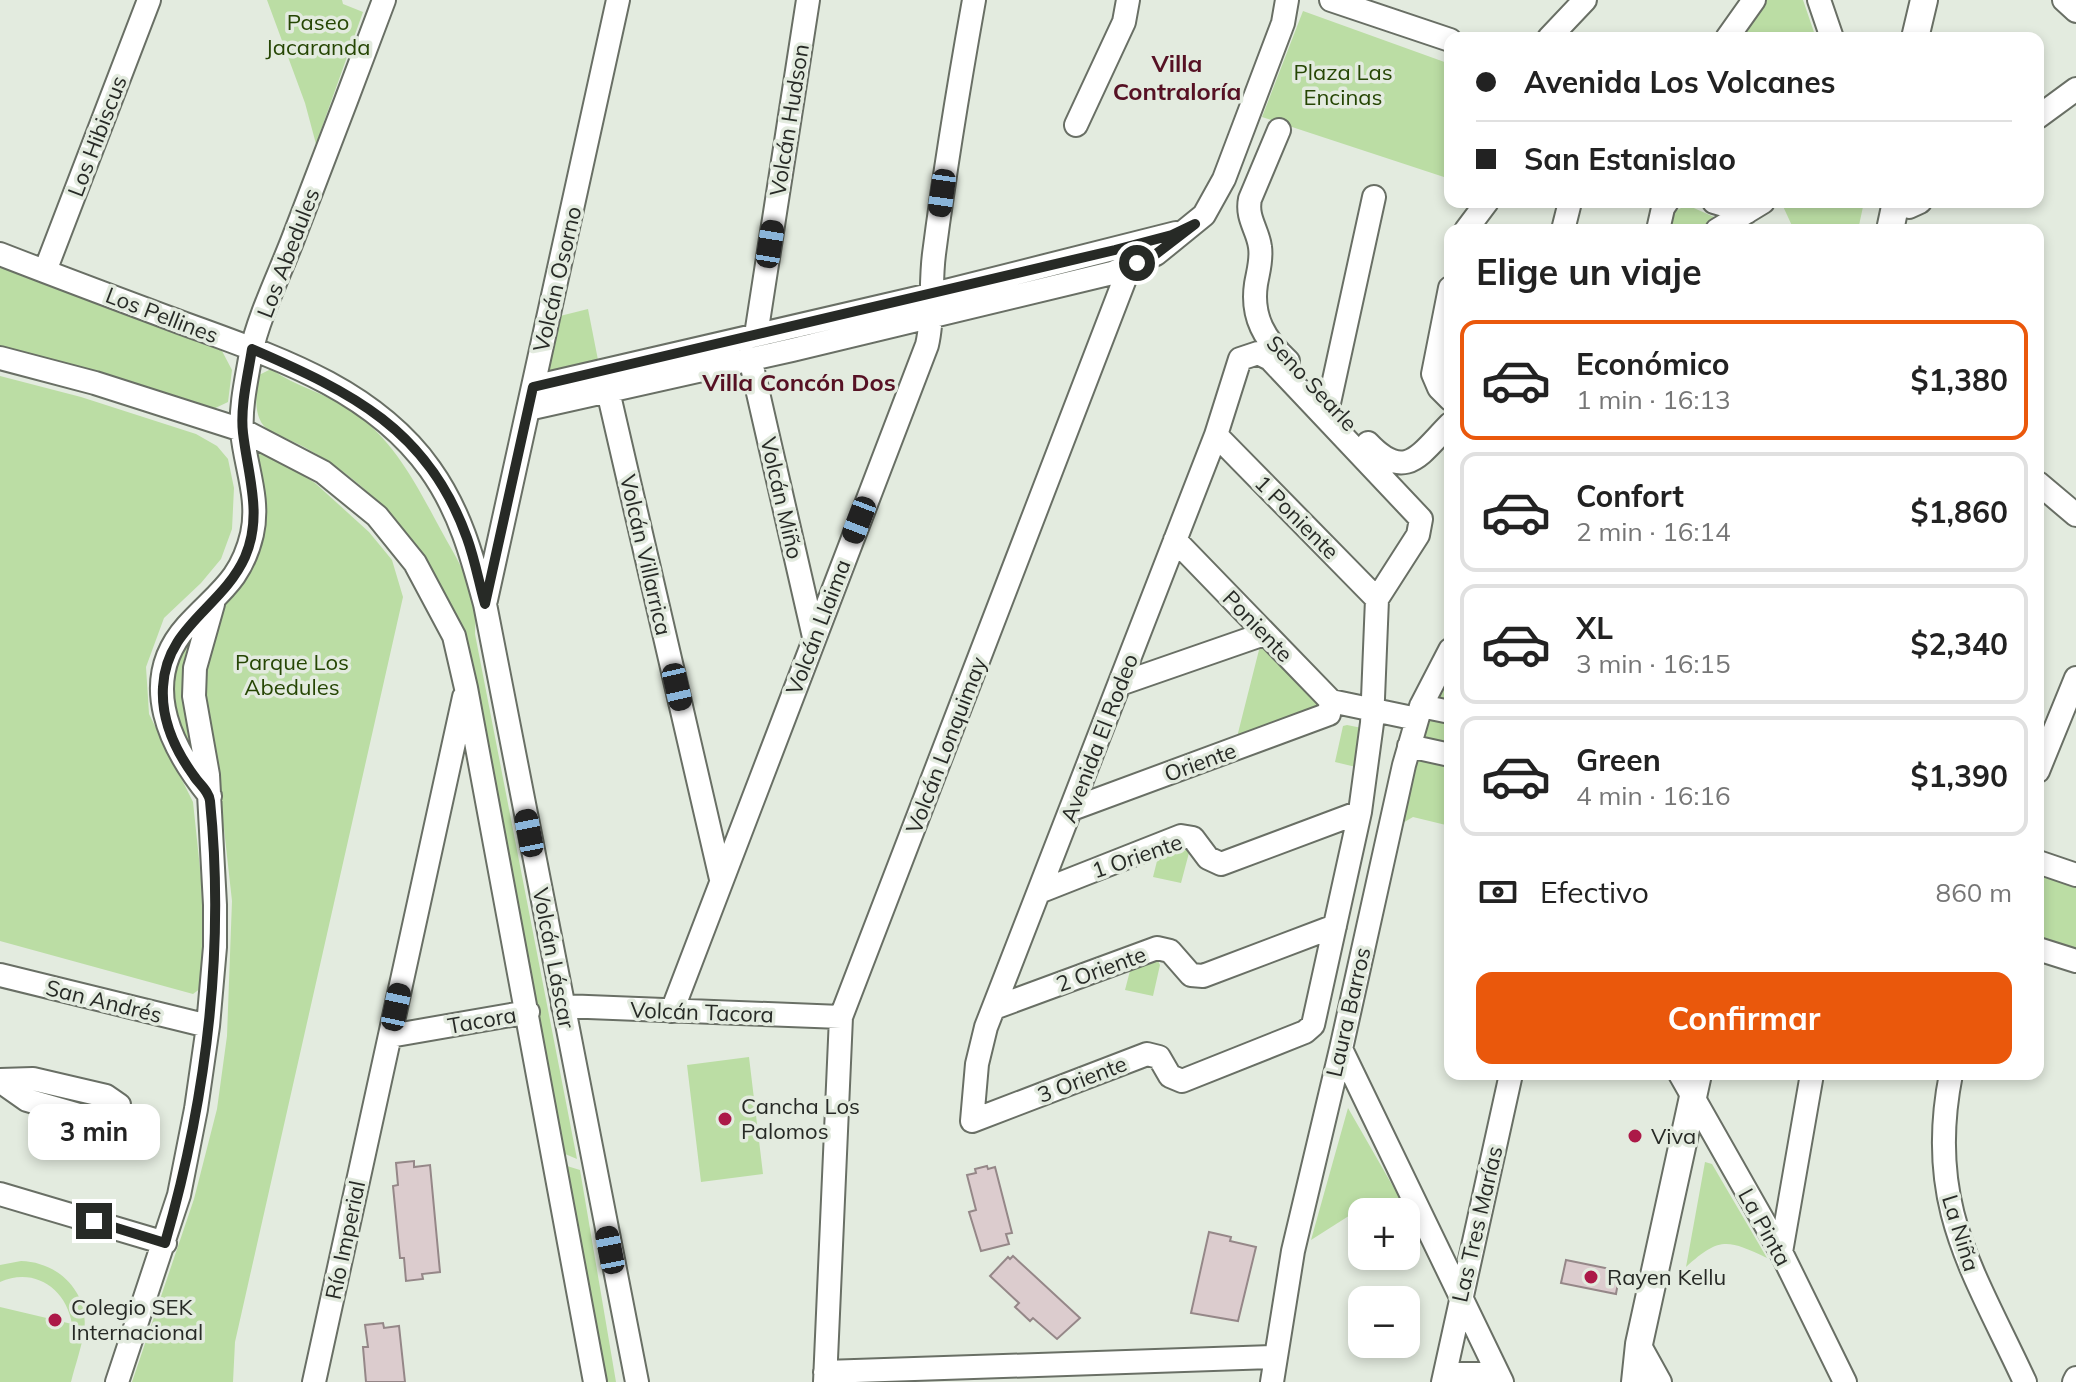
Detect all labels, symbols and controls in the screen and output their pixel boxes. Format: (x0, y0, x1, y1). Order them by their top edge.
park label: Paseo Jacaranda (266, 8, 370, 61)
street label: Volcán Hudson (763, 42, 815, 198)
district label: Villa Contraloría (1113, 48, 1241, 106)
park label: Plaza Las Encinas (1293, 58, 1393, 111)
text: Avenida Los Volcanes (1524, 63, 1836, 101)
street label: Los Hibiscus (61, 72, 133, 200)
text: San Estanislao (1524, 140, 1736, 178)
car (927, 168, 957, 218)
street label: Los Abedules (250, 184, 326, 322)
street label: Volcán Osorno (527, 204, 587, 354)
car (754, 218, 786, 270)
route start (1119, 245, 1155, 281)
text: Elige un viaje (1476, 249, 1702, 294)
street label: Los Pellines (102, 281, 222, 349)
street label: Seno Searle (1261, 329, 1363, 437)
icon: car (1480, 344, 1552, 416)
text: Económico (1576, 345, 1730, 383)
text: $1,380 (1911, 361, 2008, 399)
district label: Villa Concón Dos (701, 367, 896, 397)
text: 1 min · 16:13 (1576, 383, 1731, 416)
street label: Volcán Miño (754, 434, 810, 562)
street label: 1 Poniente (1249, 469, 1345, 565)
street label: Volcán Villarrica (614, 472, 678, 638)
icon: car (1480, 476, 1552, 548)
text: Confort (1576, 477, 1684, 515)
car (839, 493, 879, 547)
text: $1,860 (1911, 493, 2008, 531)
text: 2 min · 16:14 (1576, 515, 1731, 548)
street label: Volcán Llaima (779, 555, 857, 699)
street label: Poniente (1217, 584, 1299, 668)
icon: car (1480, 608, 1552, 680)
text: XL (1576, 609, 1613, 647)
text: $2,340 (1911, 625, 2008, 663)
text: 3 min · 16:15 (1576, 647, 1731, 680)
park label: Parque Los Abedules (235, 648, 349, 701)
street label: Avenida El Rodeo (1054, 650, 1144, 826)
street label: Volcán Lonquimay (899, 652, 993, 837)
car (660, 661, 694, 713)
street label: Oriente (1160, 736, 1240, 788)
icon: car (1480, 740, 1552, 812)
text: Green (1576, 741, 1661, 779)
text: $1,390 (1911, 757, 2008, 795)
text: 4 min · 16:16 (1576, 779, 1731, 812)
car (513, 807, 545, 859)
street label: 1 Oriente (1088, 828, 1186, 884)
icon: cash (1476, 870, 1520, 914)
text: Efectivo (1540, 873, 1649, 911)
text: 860 m (1936, 876, 2012, 909)
street label: Volcán Láscar (527, 885, 581, 1031)
street label: 2 Oriente (1052, 940, 1150, 998)
street label: Laura Barros (1319, 944, 1377, 1080)
button: Confirmar (1476, 972, 2012, 1064)
street label: San Andrés (43, 973, 165, 1029)
car (379, 981, 413, 1033)
street label: Volcán Tacora (630, 996, 774, 1028)
street label: Tacora (446, 1000, 518, 1040)
street label: 3 Oriente (1033, 1049, 1131, 1109)
place label: Cancha Los Palomos (741, 1092, 860, 1145)
callout: 3 min (28, 1105, 160, 1161)
marker: Cancha Los Palomos (716, 1110, 734, 1128)
text: 3 min (60, 1115, 128, 1148)
place label: Viva (1651, 1122, 1696, 1150)
marker: Viva (1626, 1127, 1644, 1145)
street label: Las Tres Marías (1445, 1143, 1509, 1305)
street label: Río Imperial (319, 1178, 371, 1302)
street label: La Pinta (1732, 1183, 1798, 1271)
street label: La Niña (1936, 1191, 1986, 1275)
map controls (1348, 1198, 1420, 1358)
button: + (1348, 1198, 1420, 1270)
route end (76, 1203, 112, 1239)
car (594, 1224, 626, 1276)
place label: Rayen Kellu (1607, 1263, 1726, 1291)
marker: Rayen Kellu (1582, 1268, 1600, 1286)
button: − (1348, 1286, 1420, 1358)
place label: Colegio SEK Internacional (71, 1293, 203, 1346)
marker: Colegio SEK Internacional (46, 1311, 64, 1329)

